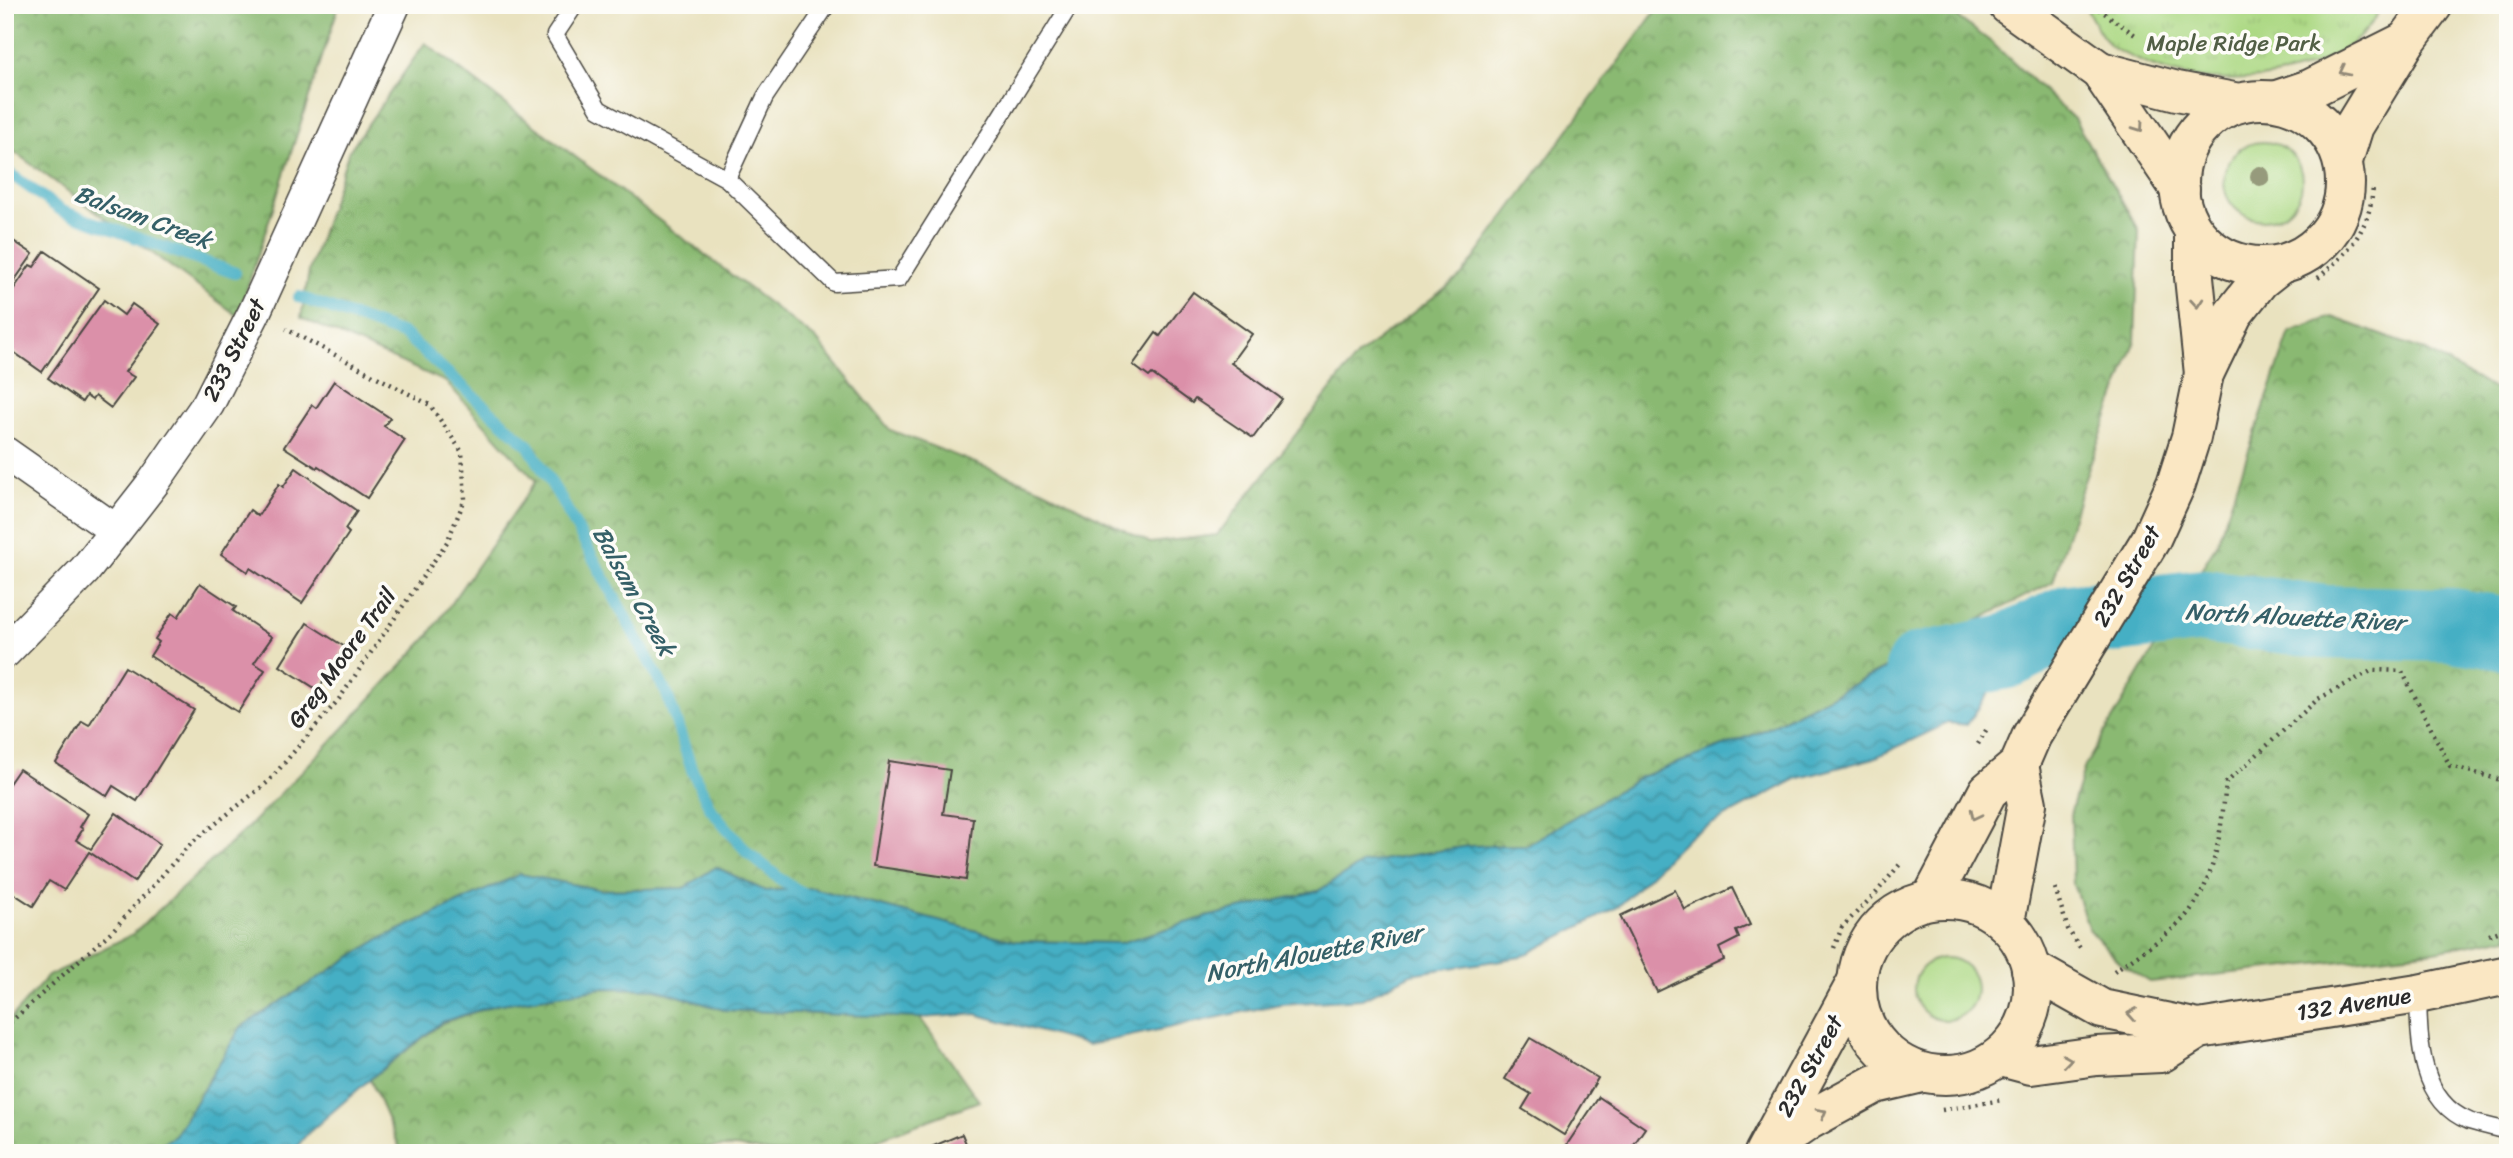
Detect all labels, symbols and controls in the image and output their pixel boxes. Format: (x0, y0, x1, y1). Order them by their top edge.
park label: Maple Ridge Park (2146, 23, 2322, 64)
one-way arrow (2339, 63, 2352, 77)
one-way arrow (2131, 119, 2143, 132)
water label: Balsam Creek (69, 173, 221, 262)
street label: 233 Street (190, 290, 278, 409)
one-way arrow (2189, 298, 2204, 309)
street label: 232 Street (2081, 516, 2174, 635)
water label: Balsam Creek (581, 518, 689, 667)
street label: Greg Moore Trail (277, 578, 408, 737)
water label: North Alouette River (2184, 590, 2410, 644)
one-way arrow (1970, 808, 1983, 821)
water label: North Alouette River (1202, 911, 1430, 995)
street label: 132 Avenue (2294, 975, 2414, 1033)
street label: 232 Street (1765, 1006, 1856, 1125)
one-way arrow (2126, 1007, 2138, 1022)
one-way arrow (2062, 1053, 2073, 1068)
one-way arrow (1815, 1108, 1827, 1121)

